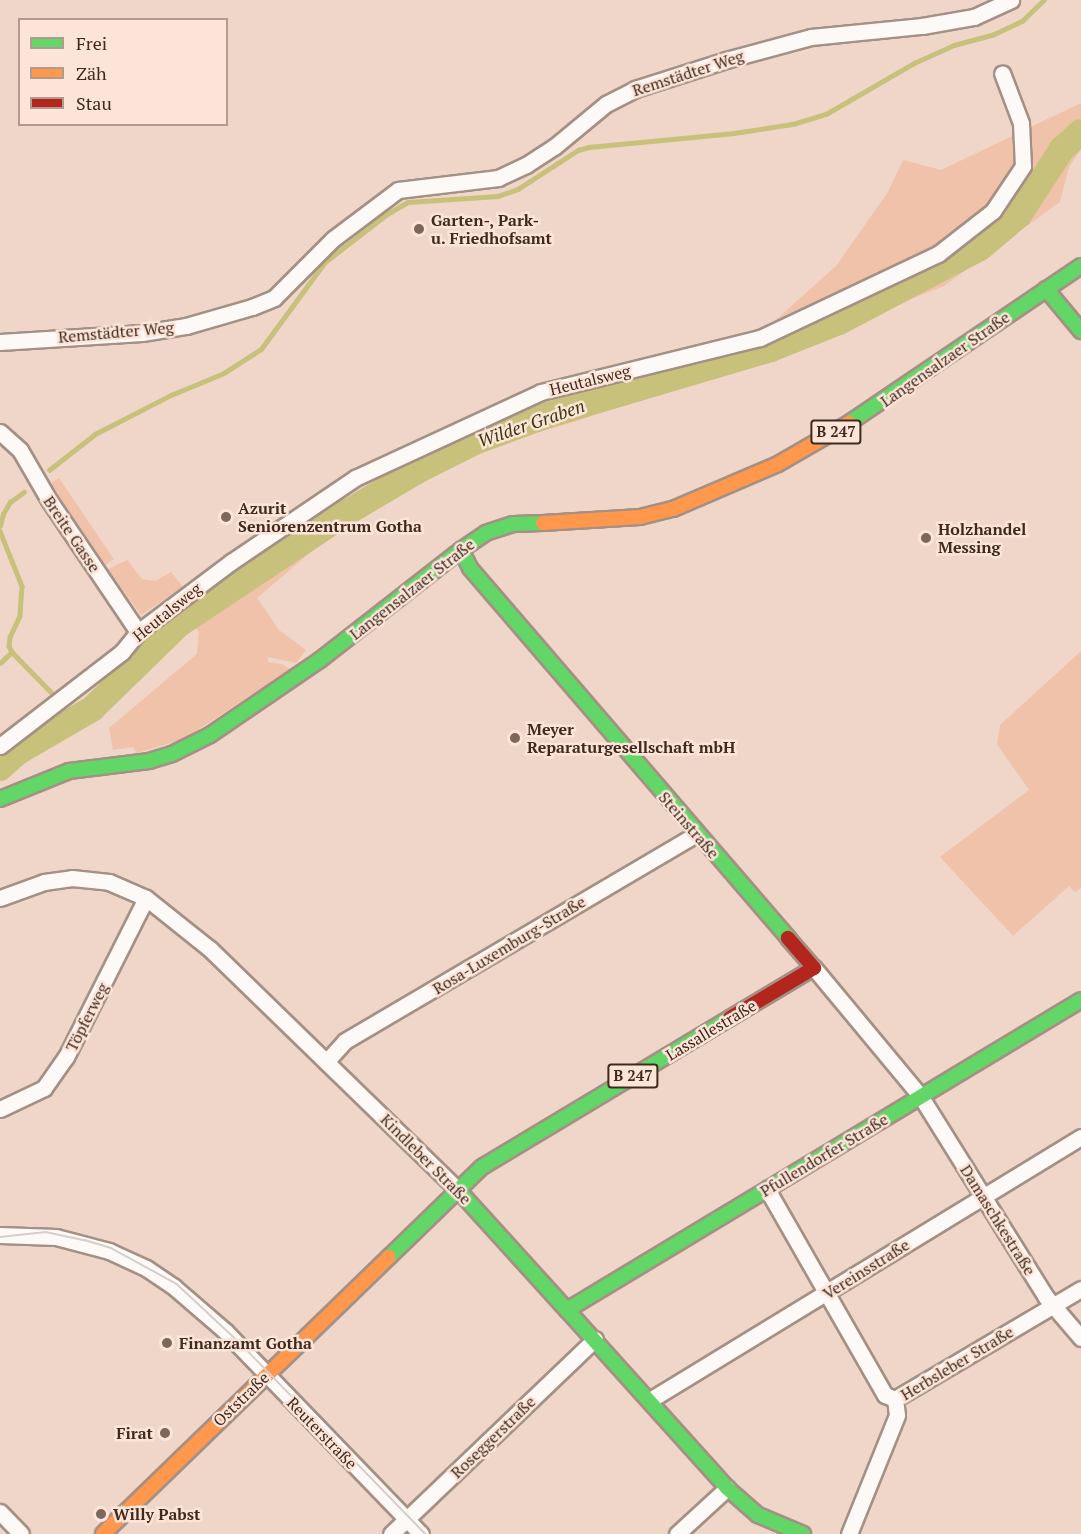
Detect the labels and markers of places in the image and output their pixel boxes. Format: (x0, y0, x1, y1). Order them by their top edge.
place label: Garten-, Park- u. Friedhofsamt (431, 210, 553, 248)
marker: Garten-, Park- u. Friedhofsamt (412, 222, 426, 236)
place label: Azurit Seniorenzentrum Gotha (238, 498, 422, 536)
marker: Azurit Seniorenzentrum Gotha (219, 510, 233, 524)
place label: Holzhandel Messing (938, 519, 1026, 557)
marker: Holzhandel Messing (919, 531, 933, 545)
place label: Meyer Reparaturgesellschaft mbH (527, 719, 735, 757)
marker: Meyer Reparaturgesellschaft mbH (508, 731, 522, 745)
place label: Finanzamt Gotha (179, 1333, 312, 1353)
marker: Finanzamt Gotha (160, 1336, 174, 1350)
place label: Firat (116, 1423, 153, 1443)
marker: Firat (158, 1426, 172, 1440)
place label: Willy Pabst (113, 1504, 200, 1524)
marker: Willy Pabst (94, 1507, 108, 1521)

